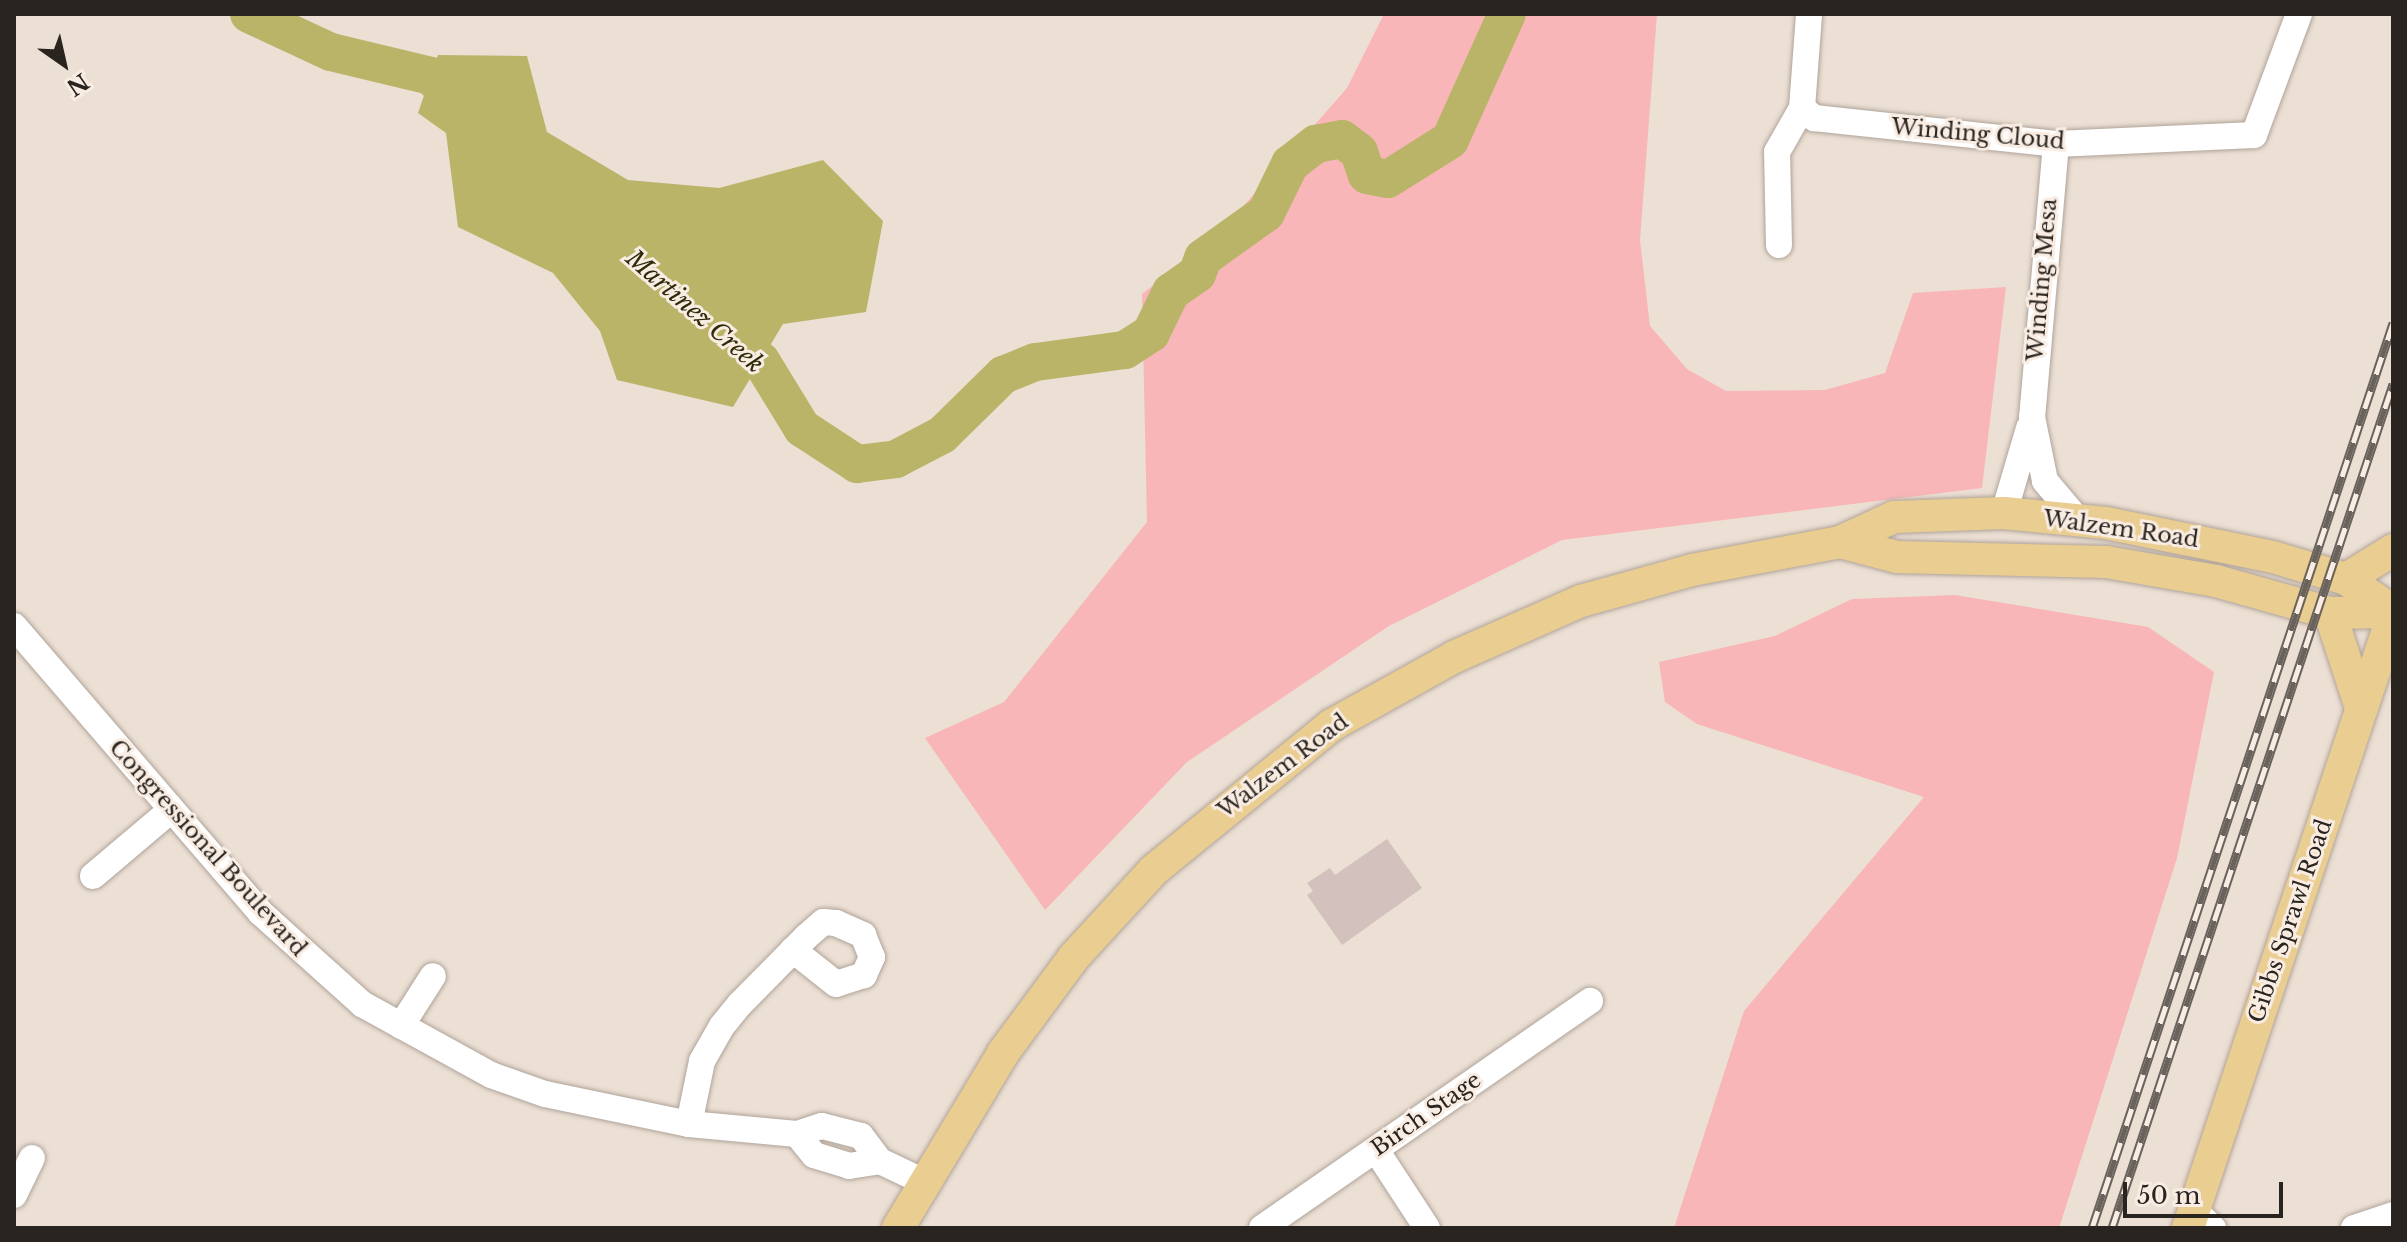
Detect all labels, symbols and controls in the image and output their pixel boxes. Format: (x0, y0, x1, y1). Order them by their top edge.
north arrow (24, 24, 104, 104)
text: N (62, 67, 94, 101)
street label: Winding Cloud (1890, 113, 2066, 155)
street label: Winding Mesa (2022, 197, 2062, 363)
water label: Martinez Creek (620, 243, 770, 379)
street label: Walzem Road (2042, 505, 2200, 553)
street label: Walzem Road (1213, 708, 1353, 824)
street label: Congressional Boulevard (104, 734, 312, 962)
street label: Gibbs Sprawl Road (2243, 816, 2337, 1026)
street label: Birch Stage (1366, 1066, 1486, 1162)
scale bar (2127, 1166, 2287, 1216)
text: 50 m (2137, 1181, 2200, 1210)

